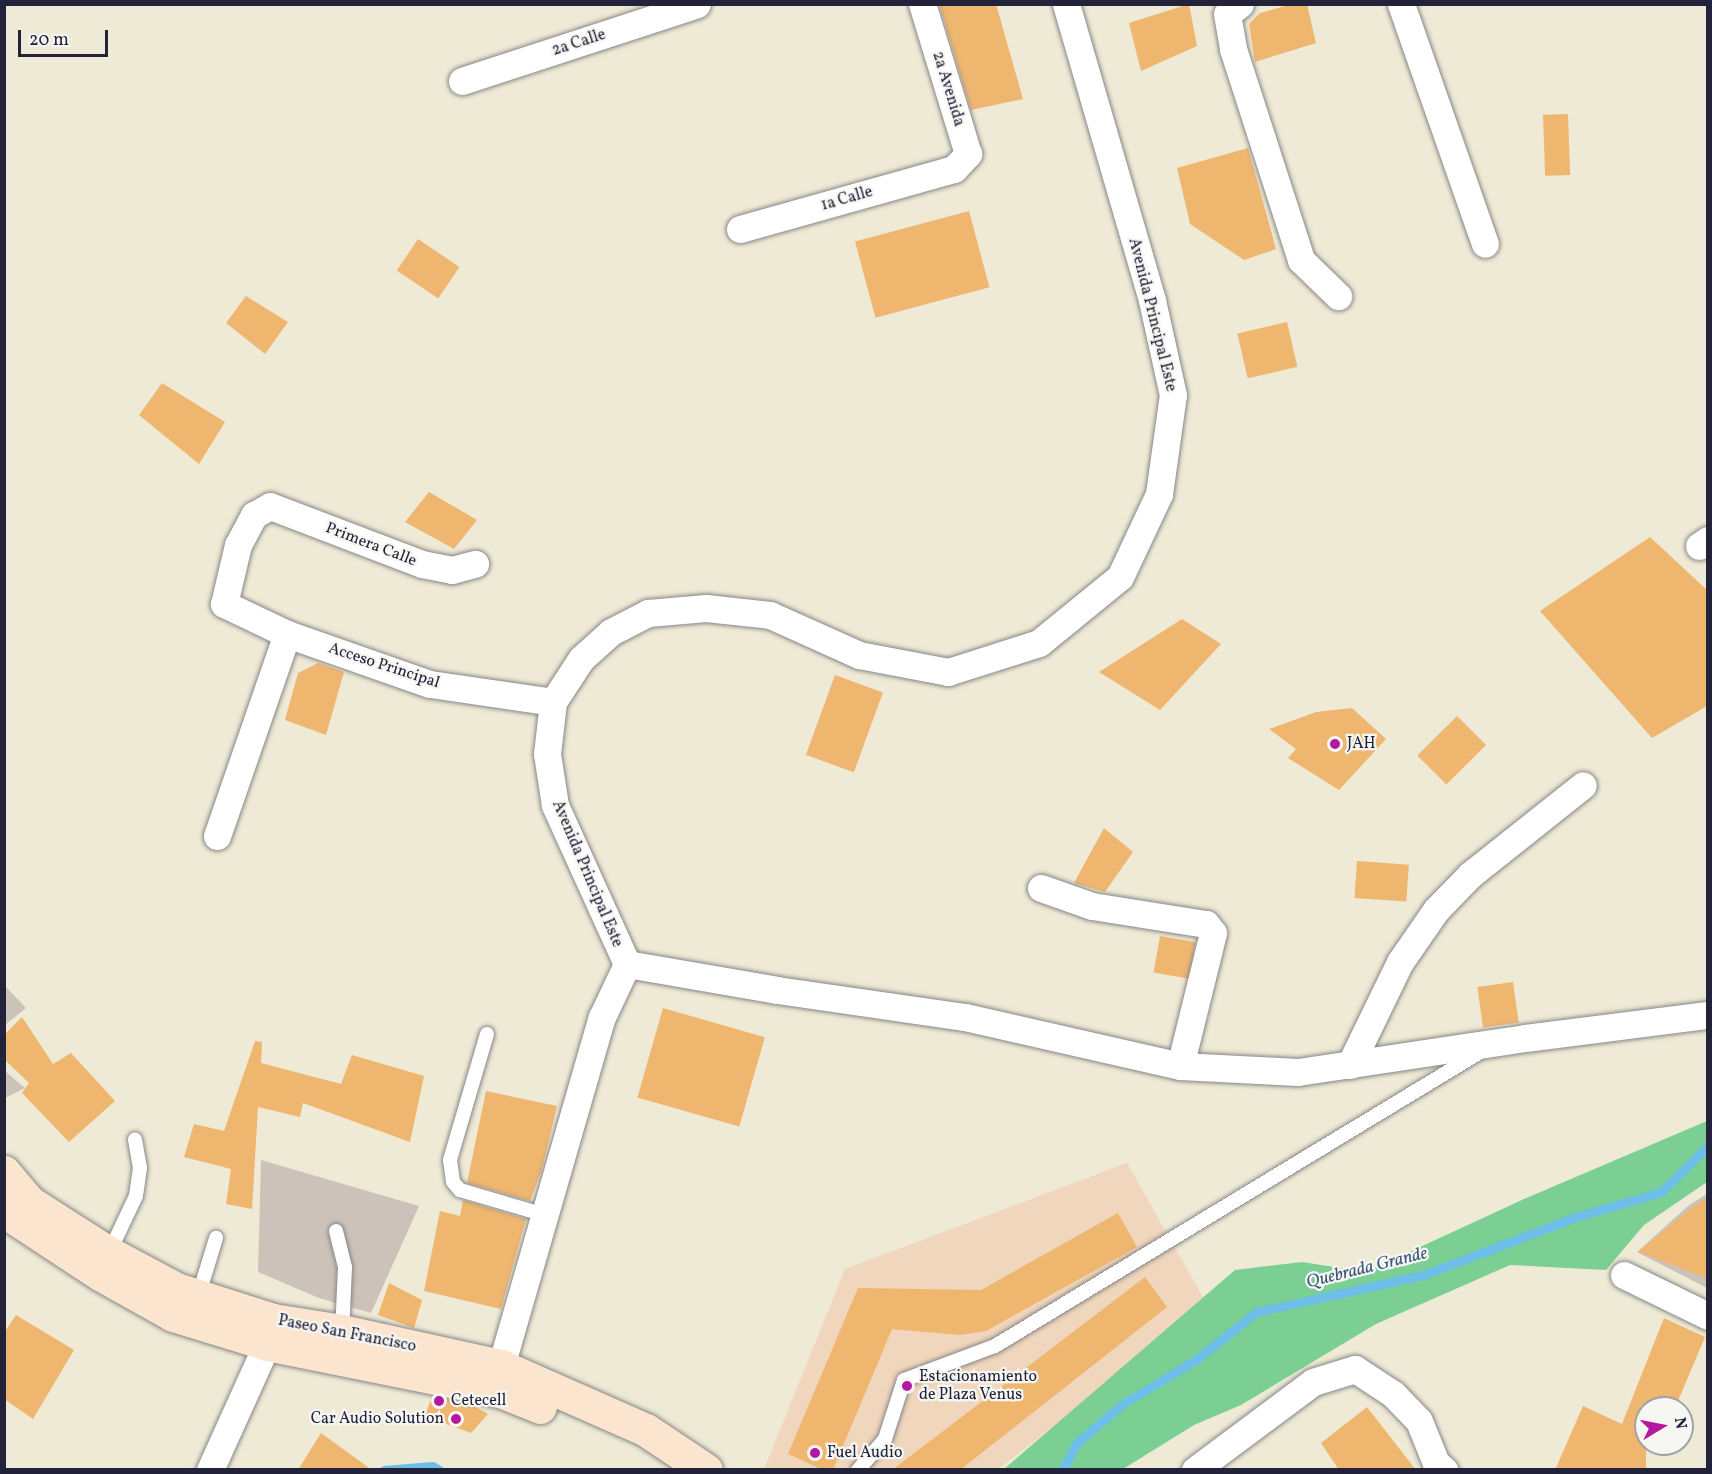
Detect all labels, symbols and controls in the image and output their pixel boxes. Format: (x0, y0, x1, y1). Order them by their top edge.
scale bar (21, 18, 111, 56)
street label: 2a Calle (550, 25, 608, 61)
text: 20 m (29, 28, 69, 53)
street label: 2a Avenida (928, 49, 968, 129)
street label: 1a Calle (819, 182, 875, 216)
street label: Avenida Principal Este (1124, 236, 1180, 394)
street label: Primera Calle (323, 519, 419, 571)
street label: Acceso Principal (326, 639, 442, 693)
place label: JAH (1347, 734, 1376, 754)
marker: JAH (1328, 737, 1342, 751)
street label: Avenida Principal Este (547, 798, 627, 950)
water label: Quebrada Grande (1304, 1244, 1430, 1294)
street label: Paseo San Francisco (276, 1311, 418, 1357)
place label: Estacionamiento de Plaza Venus (919, 1367, 1037, 1405)
marker: Estacionamiento de Plaza Venus (900, 1379, 914, 1393)
place label: Cetecell (451, 1391, 506, 1411)
marker: Cetecell (432, 1394, 446, 1408)
north arrow (1634, 1396, 1694, 1456)
place label: Car Audio Solution (311, 1409, 444, 1429)
marker: Car Audio Solution (449, 1412, 463, 1426)
text: N (1668, 1416, 1692, 1431)
place label: Fuel Audio (827, 1443, 902, 1463)
marker: Fuel Audio (808, 1446, 822, 1460)

